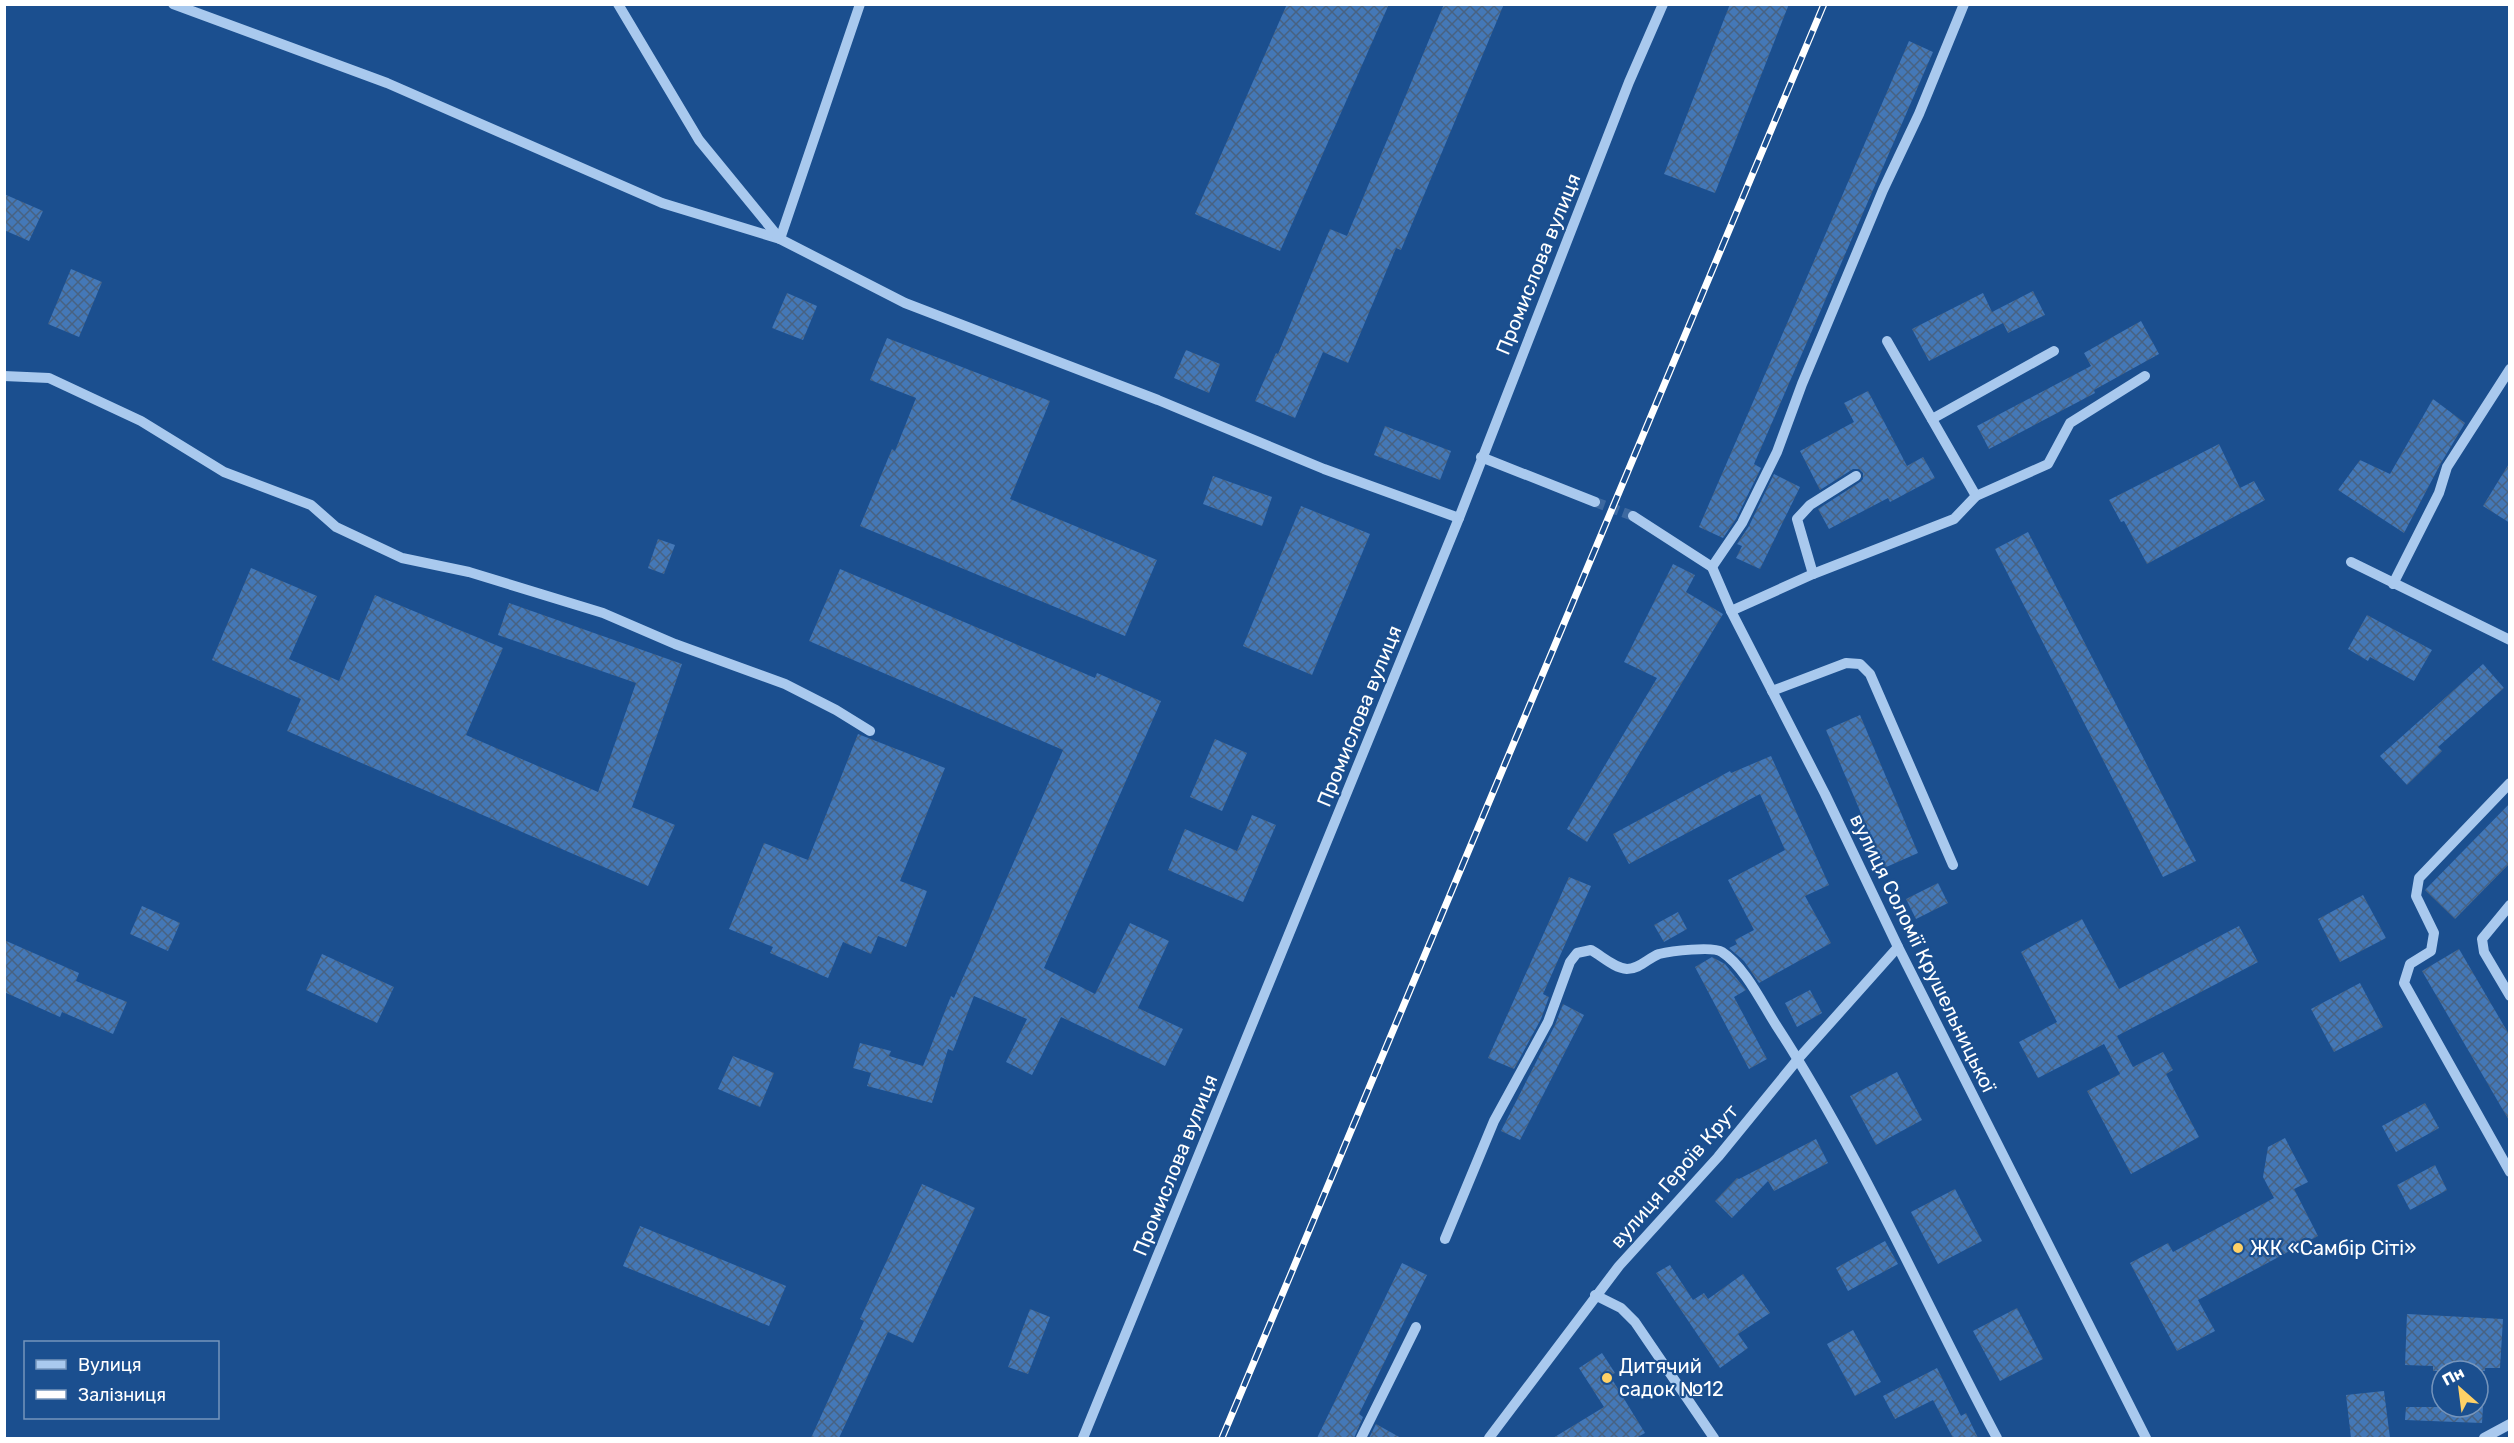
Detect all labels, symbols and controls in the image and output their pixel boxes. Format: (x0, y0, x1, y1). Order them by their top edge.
street label: Промислова вулиця (1491, 170, 1585, 358)
street label: Промислова вулиця (1312, 622, 1406, 810)
street label: вулиця Соломії Крушельницької (1845, 810, 2001, 1097)
street label: Промислова вулиця (1128, 1071, 1222, 1259)
street label: вулиця Героїв Крут (1605, 1099, 1743, 1253)
place label: ЖК «Самбір Сіті» (2250, 1236, 2416, 1260)
marker: ЖК «Самбір Сіті» (2231, 1241, 2245, 1255)
legend (24, 1341, 219, 1419)
text: Вулиця (78, 1354, 142, 1376)
place label: Дитячий садок №12 (1619, 1354, 1724, 1401)
north arrow (2430, 1359, 2490, 1419)
text: Пн (2439, 1363, 2467, 1390)
marker: Дитячий садок №12 (1600, 1371, 1614, 1385)
text: Залізниця (78, 1384, 166, 1406)

